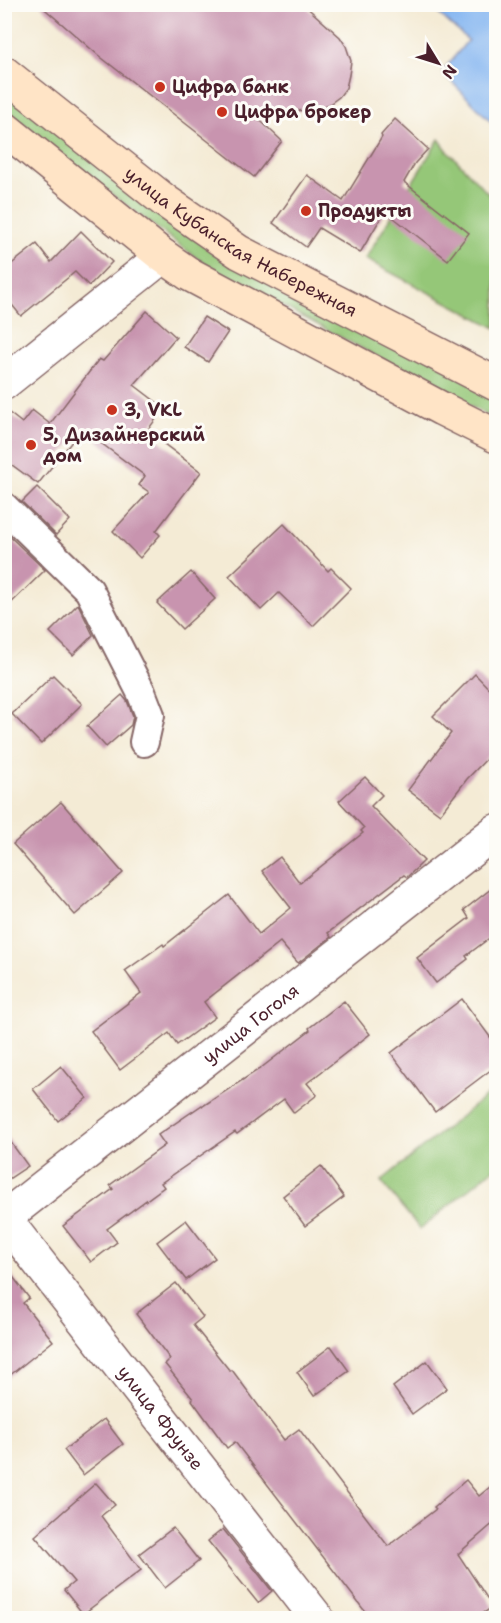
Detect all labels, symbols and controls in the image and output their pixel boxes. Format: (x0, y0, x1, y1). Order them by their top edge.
north arrow (408, 33, 468, 93)
text: N (437, 60, 462, 83)
place label: Цифра банк (172, 75, 289, 99)
marker: Цифра банк (153, 80, 167, 94)
place label: Цифра брокер (234, 100, 371, 124)
marker: Цифра брокер (215, 105, 229, 119)
street label: улица Кубанская Набережная (119, 161, 361, 323)
place label: Продукты (318, 199, 412, 223)
marker: Продукты (299, 204, 313, 218)
place label: 3, VKL (124, 398, 182, 422)
marker: 3, VKL (105, 403, 119, 417)
place label: 5, Дизайнерский дом (43, 423, 205, 468)
marker: 5, Дизайнерский дом (24, 438, 38, 452)
street label: улица Гоголя (198, 978, 304, 1069)
street label: улица Фрунзе (112, 1361, 209, 1475)

